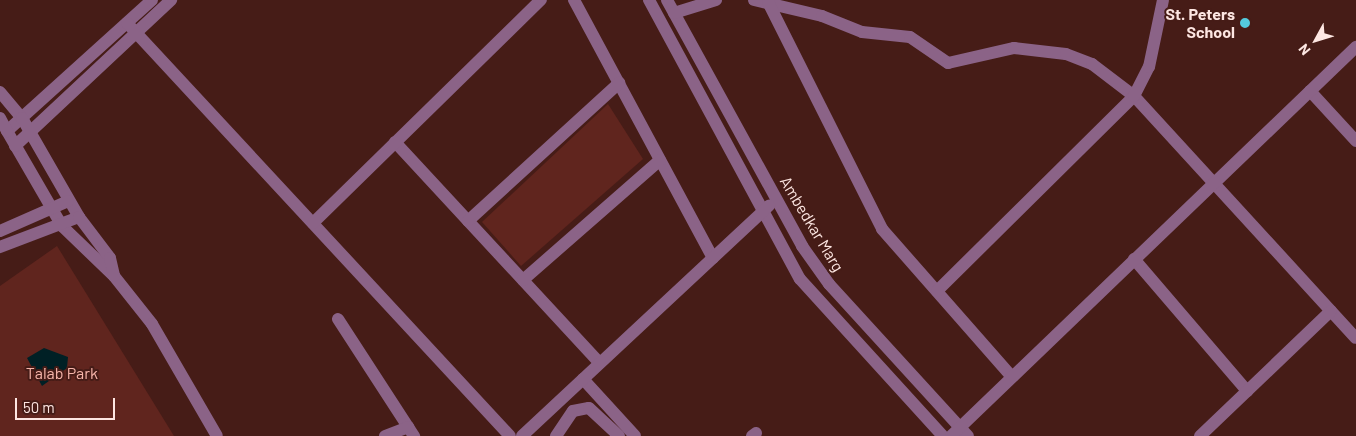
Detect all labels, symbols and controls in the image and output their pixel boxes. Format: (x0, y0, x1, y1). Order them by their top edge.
place label: St. Peters School (1166, 4, 1235, 42)
north arrow (1291, 15, 1341, 65)
marker: St. Peters School (1239, 17, 1251, 29)
text: N (1294, 41, 1313, 59)
street label: Ambedkar Marg (776, 173, 848, 275)
park label: Talab Park (26, 363, 98, 383)
scale bar (18, 388, 118, 420)
text: 50 m (23, 398, 55, 416)

